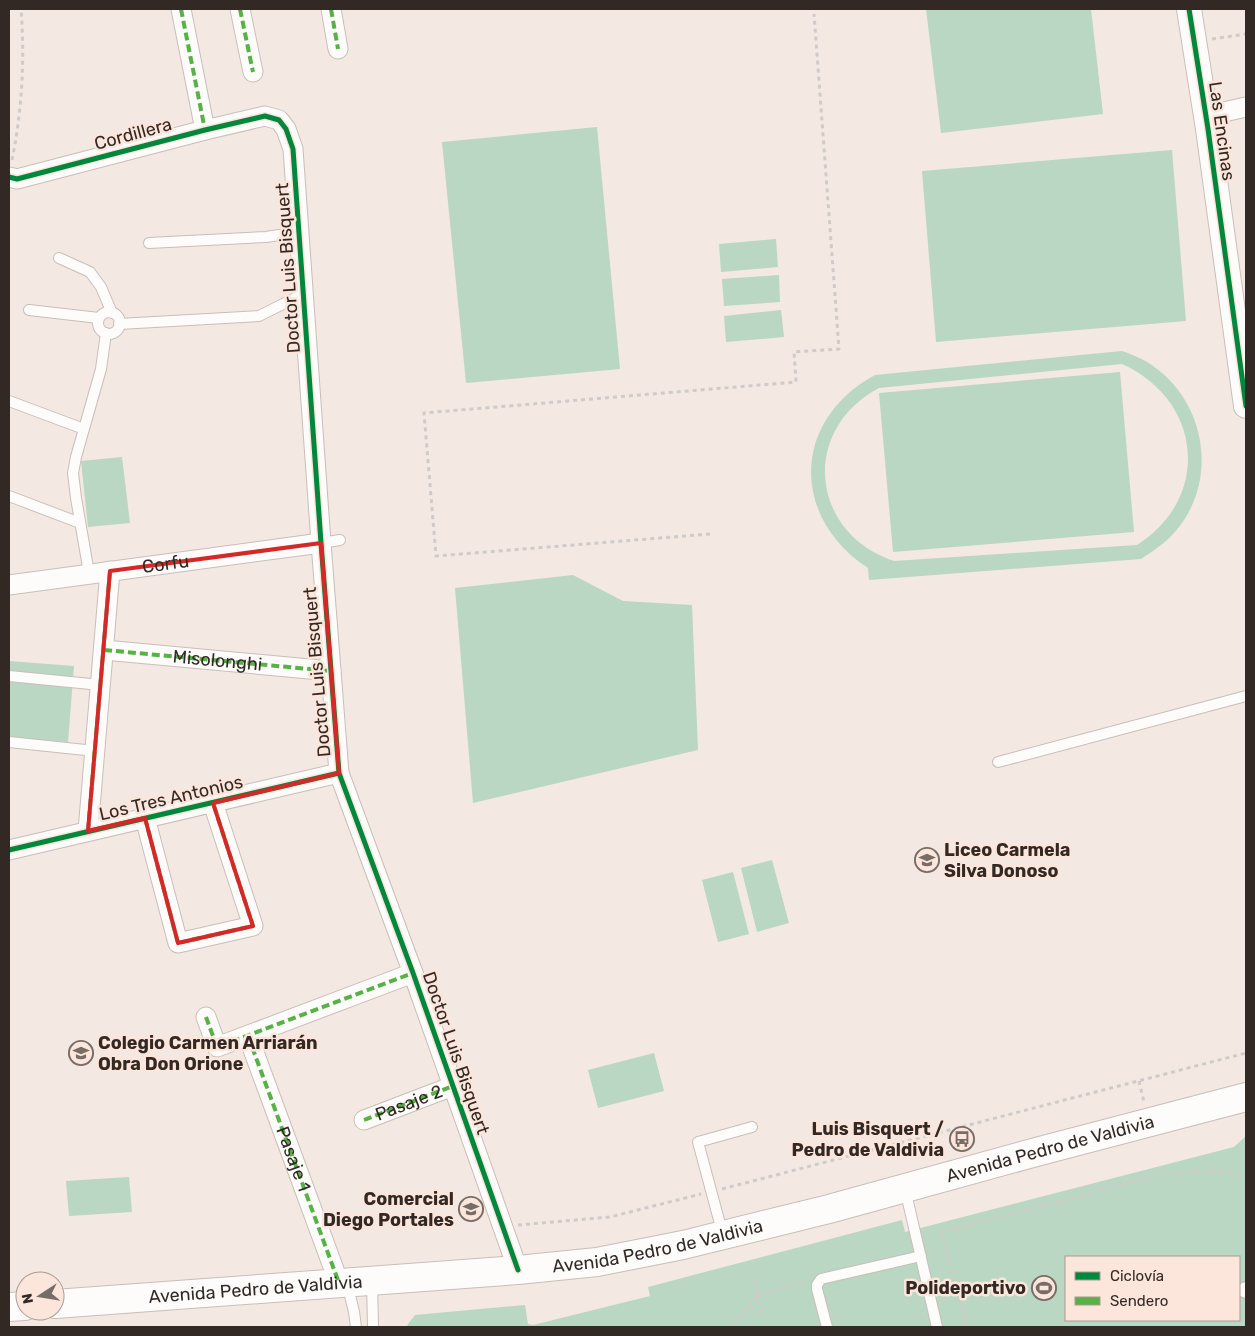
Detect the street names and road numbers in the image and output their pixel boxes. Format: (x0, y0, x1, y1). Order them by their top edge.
street label: Las Encinas (1204, 80, 1240, 182)
street label: Cordillera (92, 113, 174, 155)
street label: Doctor Luis Bisquert (271, 182, 305, 354)
street label: Corfu (141, 550, 190, 578)
street label: Doctor Luis Bisquert (299, 586, 335, 758)
street label: Misolonghi (172, 645, 263, 676)
street label: Los Tres Antonios (97, 771, 245, 825)
street label: Doctor Luis Bisquert (418, 969, 494, 1137)
street label: Pasaje 2 (372, 1080, 446, 1126)
street label: Avenida Pedro de Valdivia (944, 1111, 1157, 1187)
street label: Pasaje 1 (271, 1123, 315, 1194)
street label: Avenida Pedro de Valdivia (551, 1215, 765, 1277)
street label: Avenida Pedro de Valdivia (148, 1270, 363, 1308)

